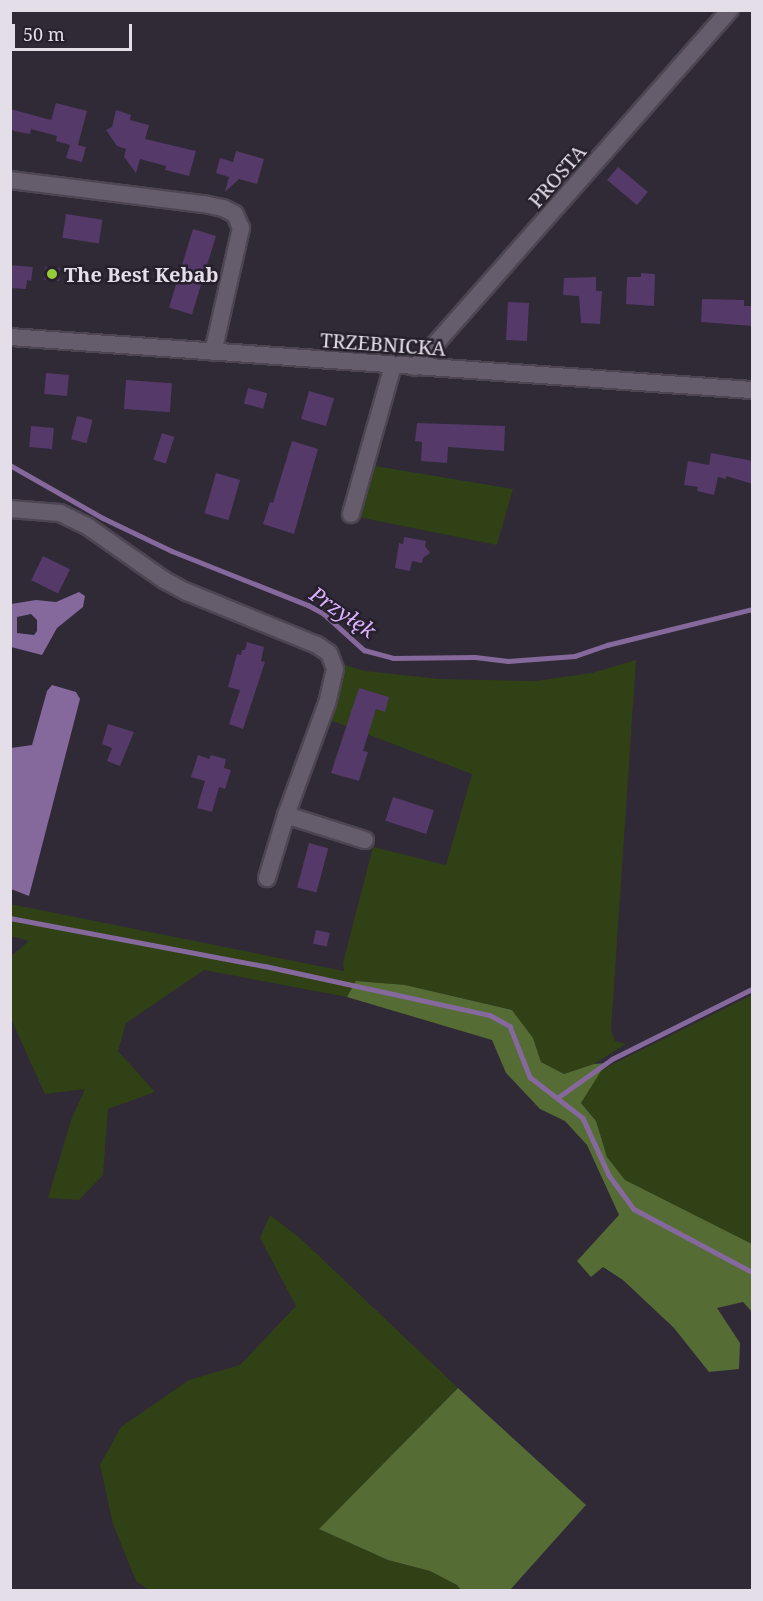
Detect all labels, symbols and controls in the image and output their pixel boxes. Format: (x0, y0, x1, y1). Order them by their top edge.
scale bar (15, 12, 135, 50)
text: 50 m (23, 22, 65, 46)
street label: PROSTA (523, 140, 591, 212)
place label: The Best Kebab (64, 262, 219, 286)
marker: The Best Kebab (45, 267, 59, 281)
street label: TRZEBNICKA (319, 328, 447, 360)
water label: Przyłęk (305, 581, 381, 643)

